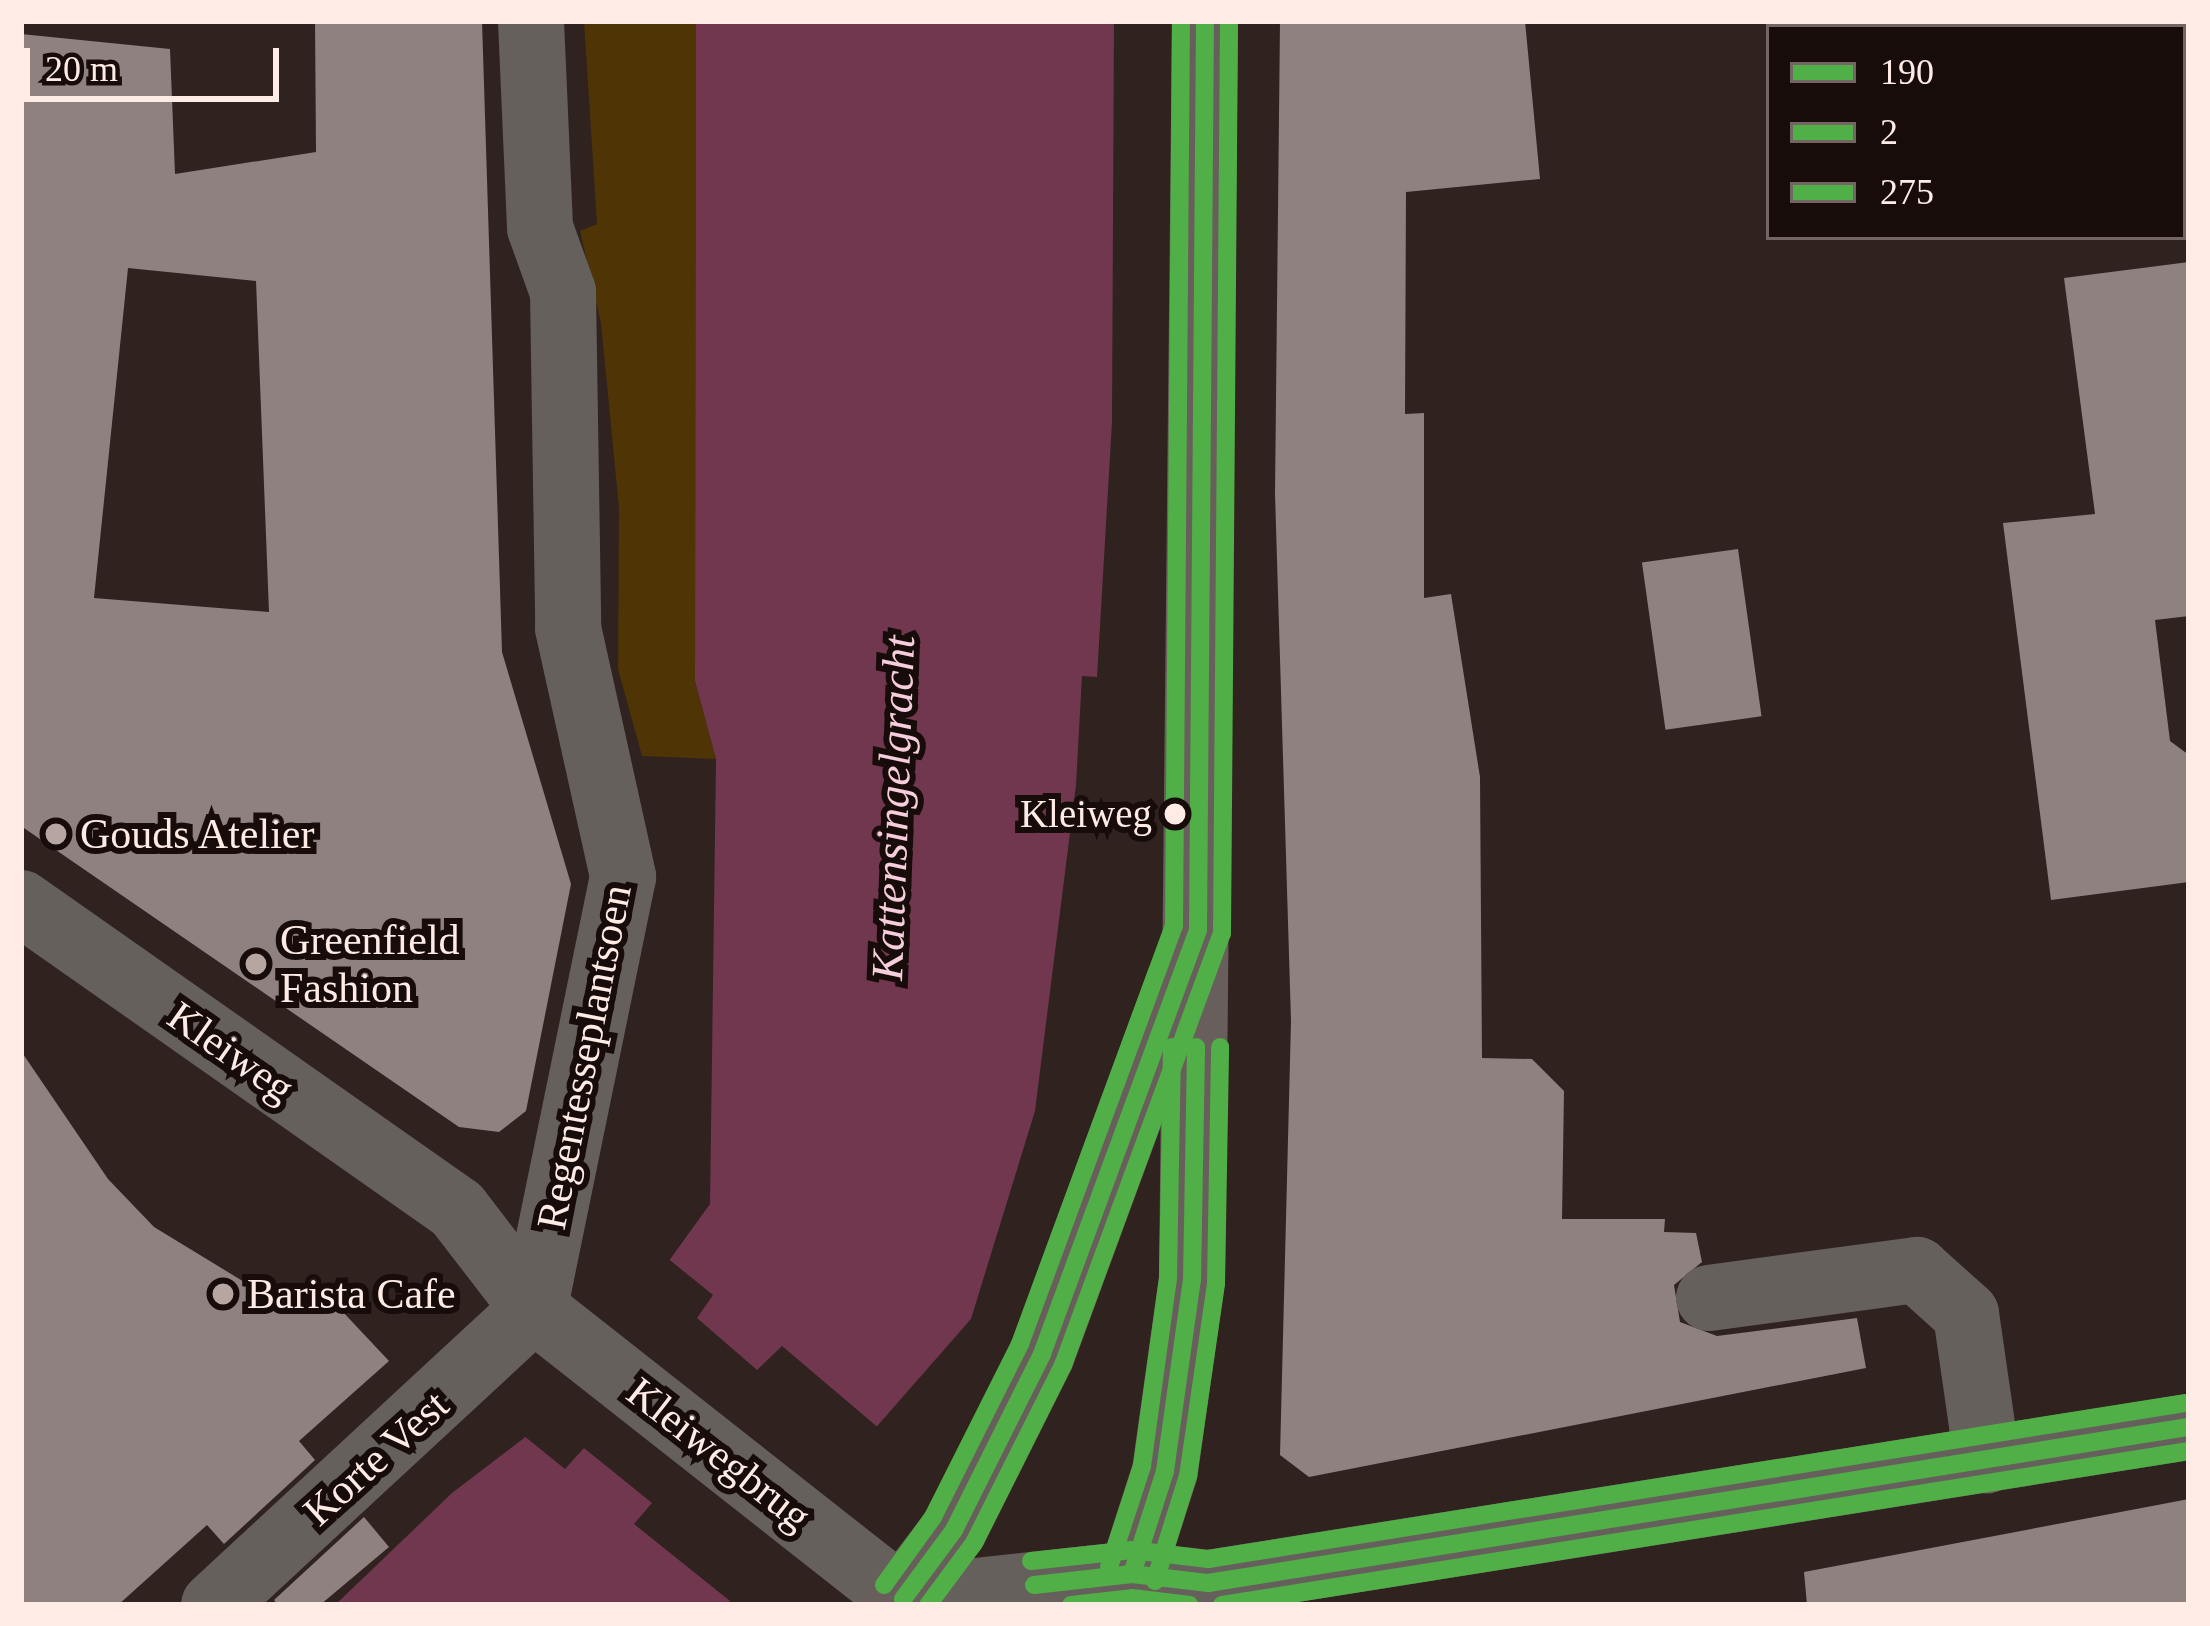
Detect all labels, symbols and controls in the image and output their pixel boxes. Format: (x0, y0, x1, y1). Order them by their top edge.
scale bar (30, 24, 285, 98)
legend (1766, 24, 2186, 240)
text: 20 m (45, 49, 118, 89)
text: 190 (1880, 52, 1934, 92)
text: 2 (1880, 112, 1898, 152)
text: 275 (1880, 172, 1934, 212)
water label: Kattensingelgracht (861, 635, 927, 981)
place label: Kleiweg (1020, 791, 1152, 837)
marker: Kleiweg (1164, 803, 1186, 825)
place label: Gouds Atelier (80, 809, 317, 859)
marker: Gouds Atelier (43, 821, 69, 847)
street label: Regentesseplantsoen (526, 880, 642, 1234)
place label: Greenfield Fashion (280, 915, 460, 1014)
marker: Greenfield Fashion (243, 951, 269, 977)
street label: Kleiweg (158, 991, 304, 1113)
place label: Barista Cafe (247, 1269, 456, 1319)
marker: Barista Cafe (210, 1281, 236, 1307)
street label: Kleiwegbrug (617, 1367, 821, 1541)
street label: Korte Vest (293, 1380, 459, 1536)

